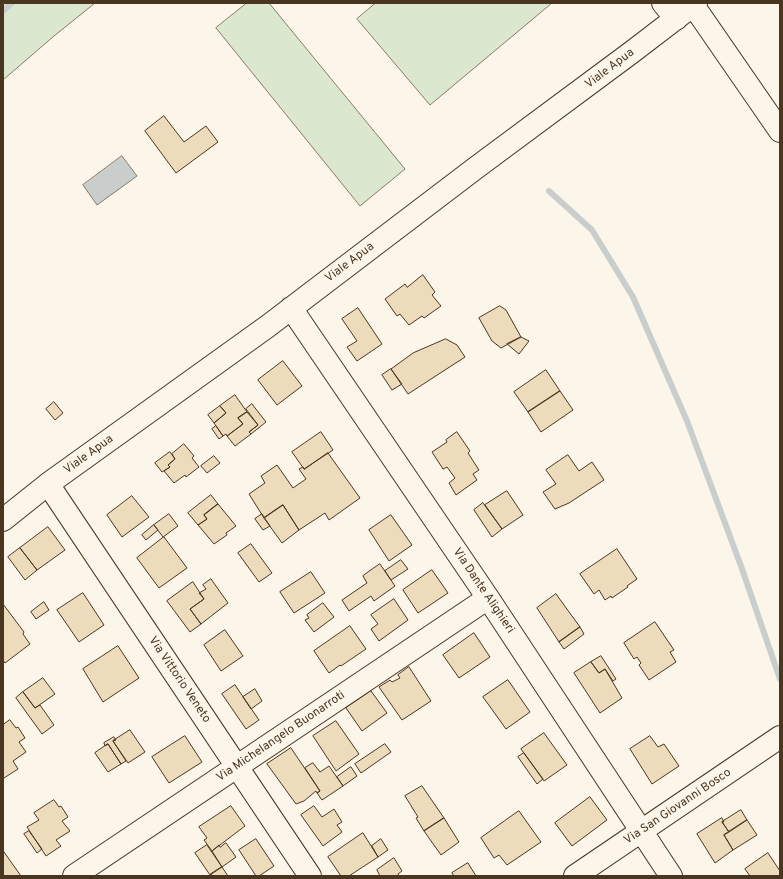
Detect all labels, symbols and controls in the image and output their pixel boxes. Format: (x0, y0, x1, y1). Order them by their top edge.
street label: Viale Apua (583, 46, 637, 92)
street label: Viale Apua (323, 240, 377, 286)
street label: Viale Apua (61, 432, 117, 478)
street label: Via Dante Alighieri (449, 546, 517, 636)
street label: Via Vittorio Veneto (145, 634, 213, 726)
street label: Via Michelangelo Buonarroti (214, 689, 348, 785)
street label: Via San Giovanni Bosco (622, 766, 734, 848)

